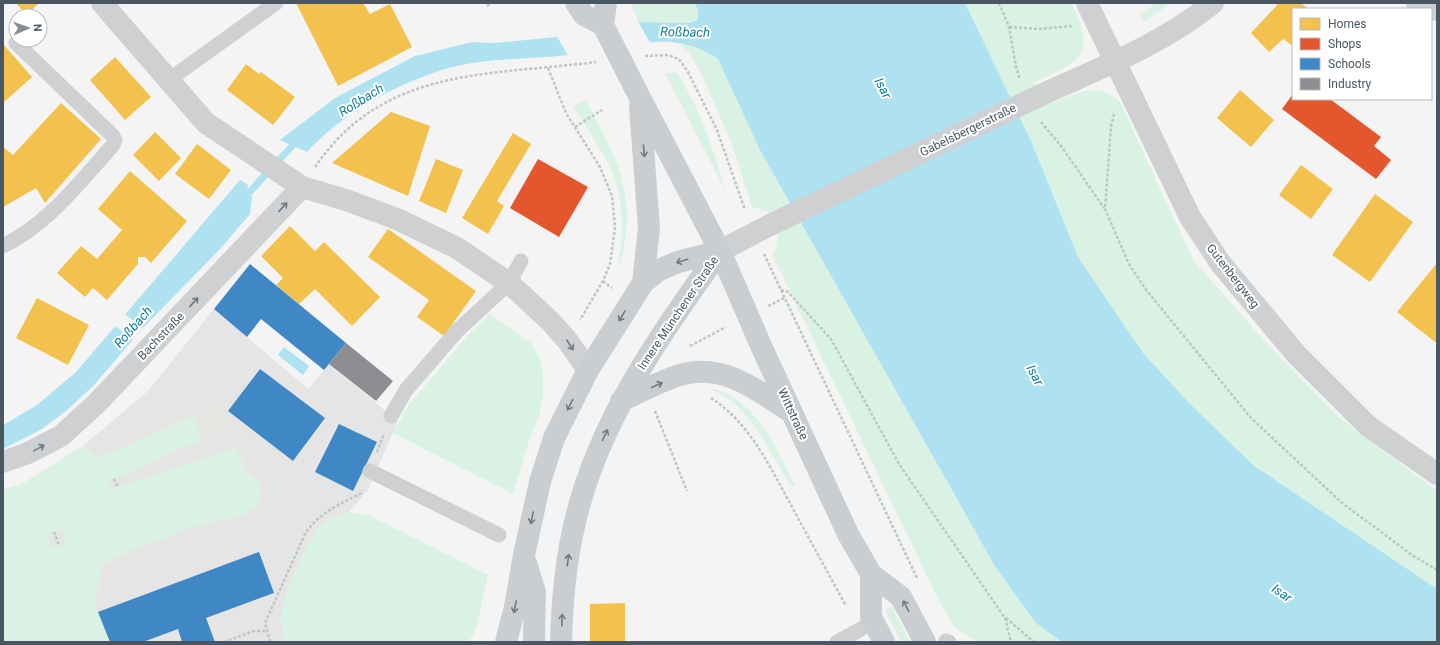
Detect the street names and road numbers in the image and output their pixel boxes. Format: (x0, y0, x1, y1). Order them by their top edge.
street label: Gabelsbergerstraße (918, 101, 1018, 159)
street label: Gutenbergweg (1204, 241, 1262, 311)
street label: Innere Münchener Straße (635, 254, 721, 372)
street label: Bachstraße (135, 309, 187, 363)
street label: Wittstraße (775, 386, 811, 442)

